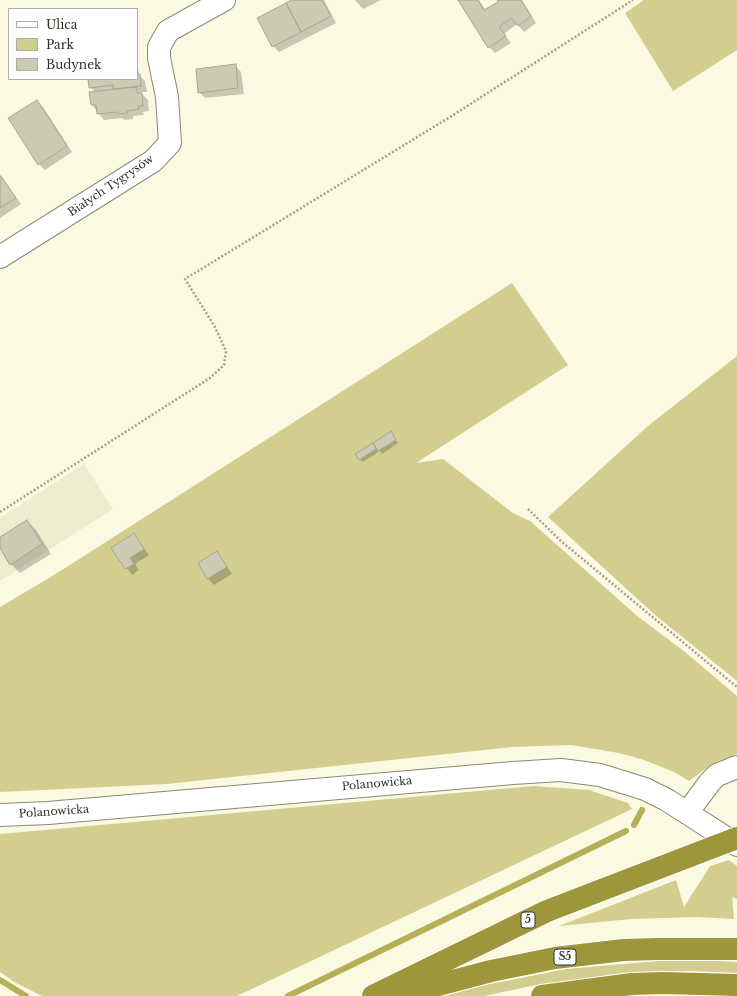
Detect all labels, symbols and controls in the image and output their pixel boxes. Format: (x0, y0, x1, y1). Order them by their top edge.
legend (8, 8, 138, 80)
text: Ulica (46, 17, 77, 32)
text: Park (46, 37, 74, 52)
text: Budynek (46, 57, 101, 72)
street label: Białych Tygrysów (66, 153, 156, 219)
street label: Polanowicka (341, 774, 413, 794)
street label: Polanowicka (18, 803, 90, 821)
road number: 5 (521, 912, 535, 928)
road number: S5 (554, 949, 576, 965)

